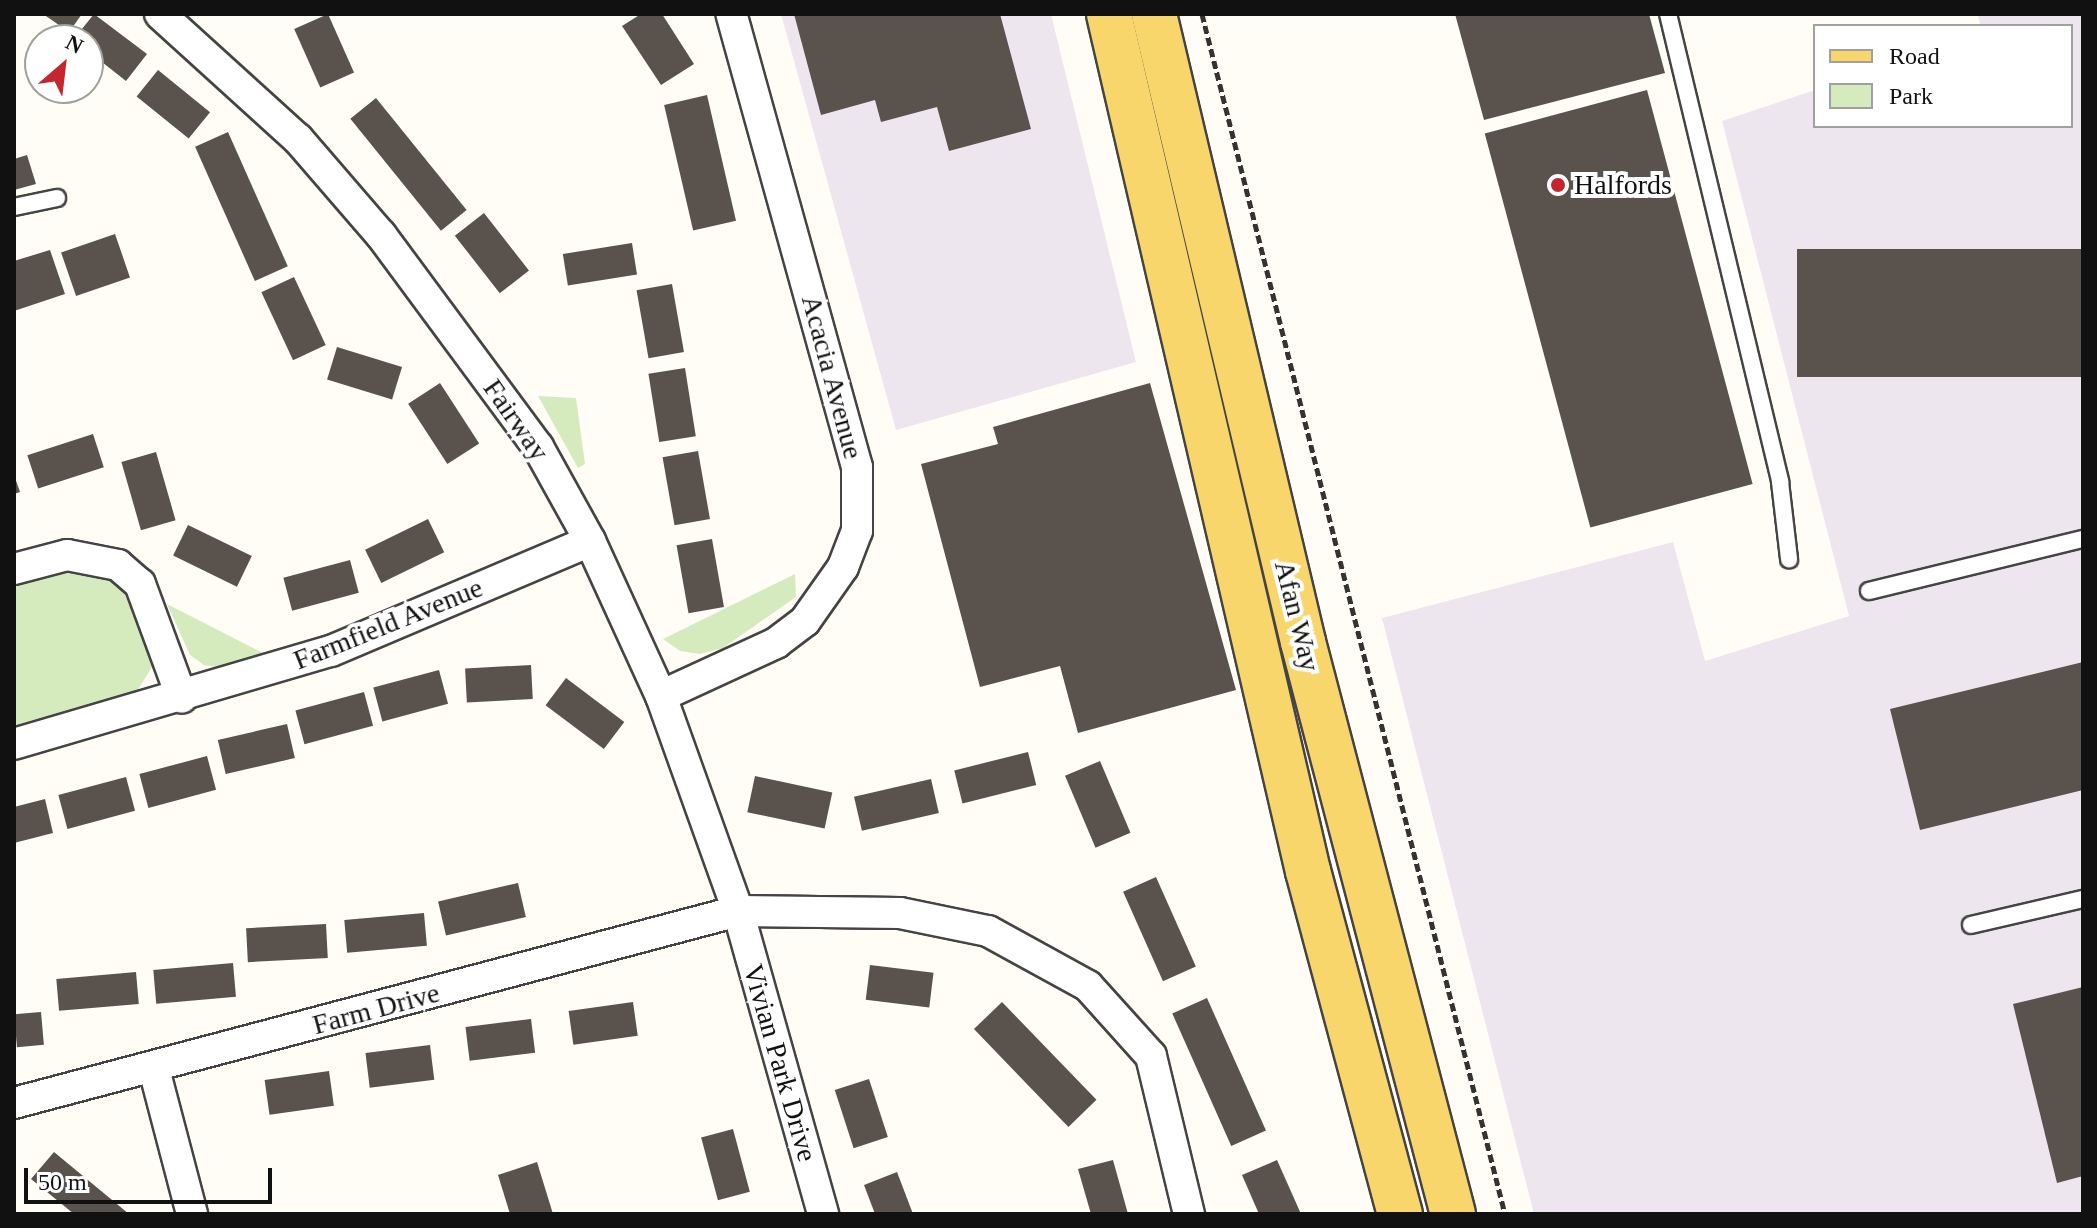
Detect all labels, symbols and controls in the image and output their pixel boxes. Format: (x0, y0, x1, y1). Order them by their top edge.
north arrow (24, 24, 104, 104)
legend (1813, 24, 2073, 128)
text: N (62, 29, 87, 59)
text: Road (1889, 43, 1940, 69)
text: Park (1889, 83, 1933, 109)
place label: Halfords (1574, 168, 1672, 202)
marker: Halfords (1549, 176, 1567, 194)
street label: Acacia Avenue (794, 291, 870, 463)
street label: Fairway (476, 373, 556, 467)
street label: Afan Way (1267, 557, 1327, 675)
street label: Farmfield Avenue (288, 571, 488, 677)
street label: Vivian Park Drive (736, 961, 824, 1165)
street label: Farm Drive (309, 976, 443, 1042)
scale bar (28, 1152, 276, 1202)
text: 50 m (38, 1169, 87, 1195)

